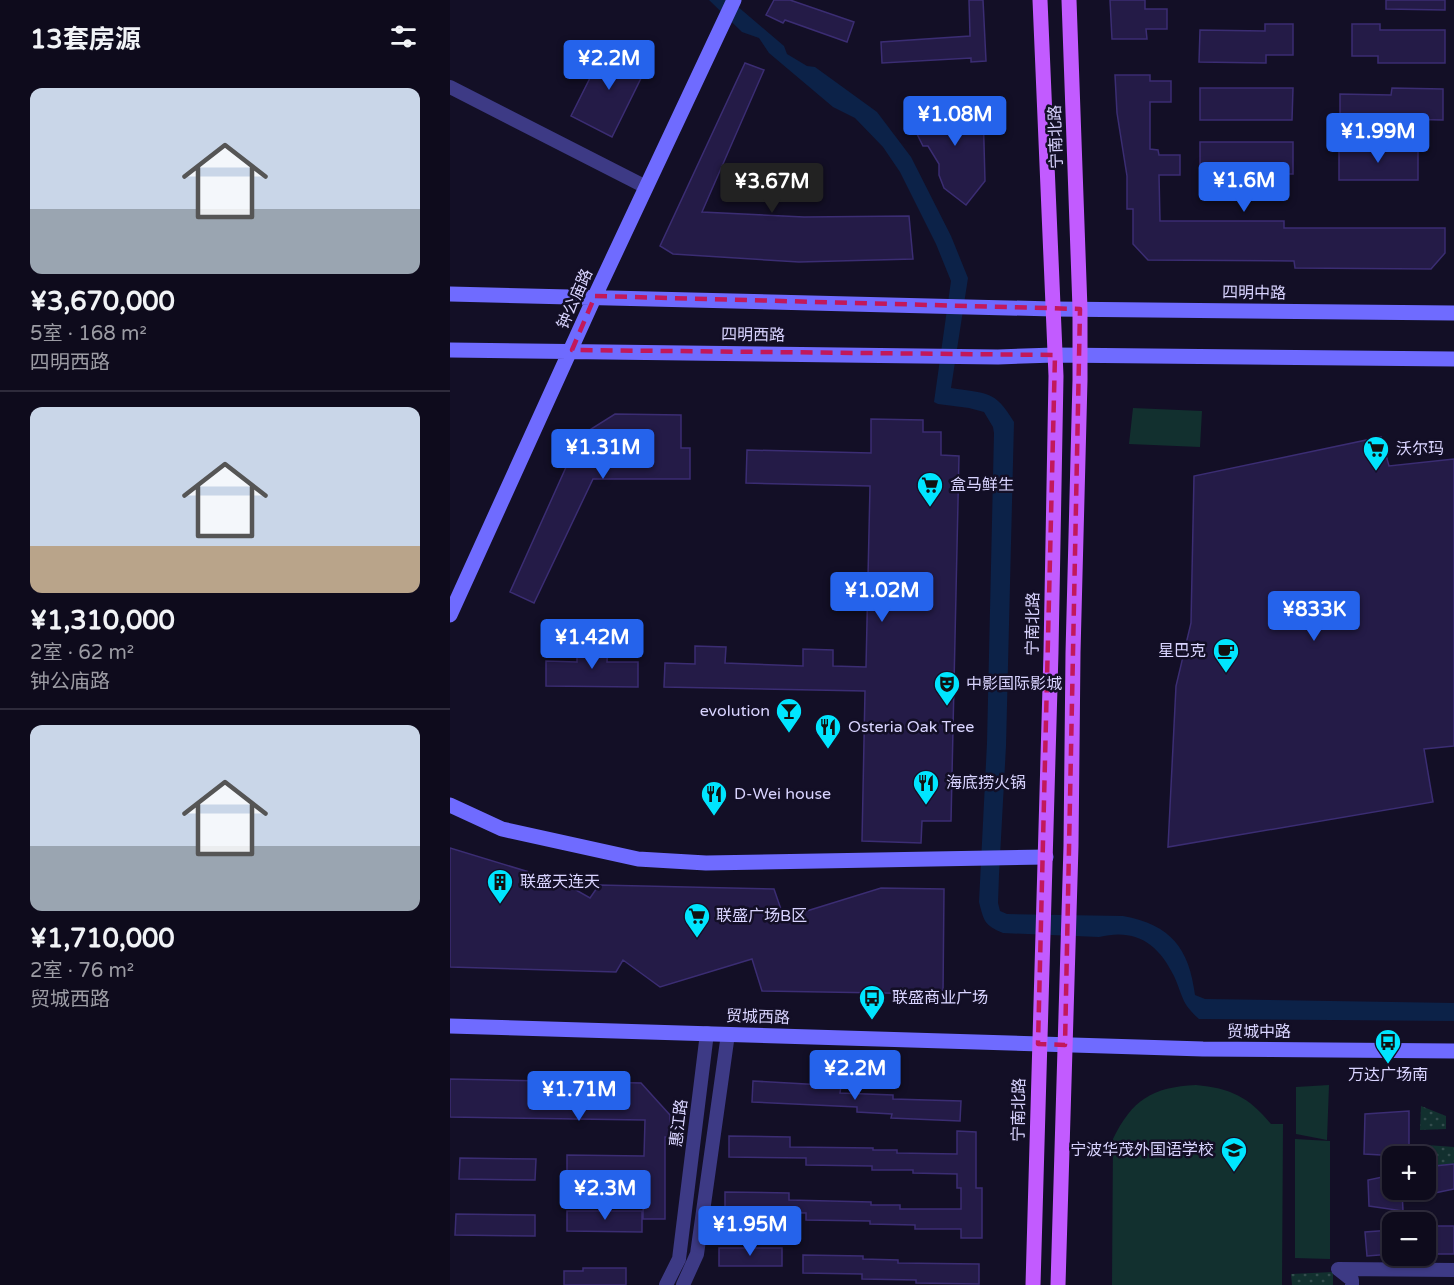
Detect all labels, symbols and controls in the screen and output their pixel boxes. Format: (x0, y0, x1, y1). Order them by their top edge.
icon: filters (387, 20, 420, 53)
text: 13套房源 (30, 24, 141, 55)
pin: ¥2.2M (567, 40, 651, 91)
text: ¥2.2M (578, 47, 640, 71)
pin: ¥1.08M (906, 96, 1004, 147)
text: ¥1.08M (917, 103, 993, 127)
street label: 宁南北路 (1045, 105, 1067, 169)
pin: ¥1.99M (1329, 113, 1427, 164)
text: ¥1.99M (1340, 120, 1416, 144)
icon: home (171, 127, 279, 235)
pin: ¥1.6M (1202, 162, 1286, 213)
pin: ¥3.67M (723, 163, 821, 214)
text: ¥1.6M (1213, 169, 1275, 193)
text: ¥3.67M (734, 170, 810, 194)
street label: 钟公庙路 (553, 266, 597, 332)
street label: 四明中路 (1222, 282, 1286, 304)
text: ¥3,670,000 (30, 286, 175, 317)
text: 5室 · 168 m² (30, 322, 147, 346)
street label: 四明西路 (721, 324, 785, 346)
text: 四明西路 (30, 351, 110, 375)
pin: ¥1.31M (554, 429, 652, 480)
supermarket icon: 沃尔玛 (1361, 434, 1391, 472)
text: ¥1.31M (565, 436, 641, 460)
place label: 沃尔玛 (1396, 439, 1444, 459)
icon: home (171, 446, 279, 554)
supermarket icon: 盒马鲜生 (915, 470, 945, 508)
place label: 盒马鲜生 (950, 475, 1014, 495)
pin: ¥1.02M (833, 572, 931, 623)
text: ¥1.02M (844, 579, 920, 603)
pin: ¥833K (1272, 591, 1356, 642)
street label: 宁南北路 (1022, 592, 1044, 656)
text: ¥833K (1282, 598, 1346, 622)
text: ¥1,310,000 (30, 605, 175, 636)
pin: ¥1.42M (543, 619, 641, 670)
text: ¥1.42M (555, 626, 629, 650)
cafe icon: 星巴克 (1211, 636, 1241, 674)
text: 2室 · 62 m² (30, 641, 134, 665)
place label: 星巴克 (1158, 641, 1206, 661)
theatre icon: 中影国际影城 (932, 669, 962, 707)
text: 钟公庙路 (30, 670, 110, 694)
place label: 中影国际影城 (966, 674, 1062, 694)
bar icon: evolution (774, 696, 804, 734)
place label: evolution (700, 701, 770, 721)
restaurant icon: Osteria Oak Tree (813, 712, 843, 750)
place label: Osteria Oak Tree (848, 717, 974, 737)
icon: home (171, 764, 279, 872)
restaurant icon: 海底捞火锅 (911, 768, 941, 806)
place label: 海底捞火锅 (946, 773, 1026, 793)
restaurant icon: D-Wei house (699, 779, 729, 817)
place label: D-Wei house (734, 784, 831, 804)
building icon: 联盛天连天 (485, 867, 515, 905)
place label: 联盛天连天 (520, 872, 600, 892)
supermarket icon: 联盛广场B区 (682, 901, 712, 939)
place label: 联盛广场B区 (716, 906, 807, 926)
text: ¥1,710,000 (30, 923, 175, 954)
text: 2室 · 76 m² (30, 959, 134, 983)
bus stop icon: 联盛商业广场 (857, 983, 887, 1021)
text: 贸城西路 (30, 988, 110, 1012)
place label: 联盛商业广场 (892, 988, 988, 1008)
street label: 贸城西路 (726, 1006, 790, 1028)
street label: 贸城中路 (1227, 1022, 1291, 1042)
bus stop icon: 万达广场南 (1373, 1027, 1403, 1065)
pin: ¥2.2M (813, 1050, 897, 1101)
text: ¥2.2M (824, 1057, 886, 1081)
place label: 万达广场南 (1348, 1065, 1428, 1085)
pin: ¥1.71M (530, 1071, 628, 1122)
text: ¥1.71M (541, 1078, 617, 1102)
street label: 宁南北路 (1008, 1078, 1030, 1142)
street label: 惠江路 (666, 1098, 692, 1148)
school or university icon: 宁波华茂外国语学校 (1219, 1135, 1249, 1173)
place label: 宁波华茂外国语学校 (1070, 1140, 1214, 1160)
map controls (1382, 1146, 1436, 1266)
button: + (1382, 1146, 1436, 1200)
pin: ¥2.3M (563, 1170, 647, 1221)
text: ¥2.3M (574, 1177, 636, 1201)
pin: ¥1.95M (701, 1206, 799, 1257)
button: − (1382, 1212, 1436, 1266)
text: ¥1.95M (712, 1213, 788, 1237)

